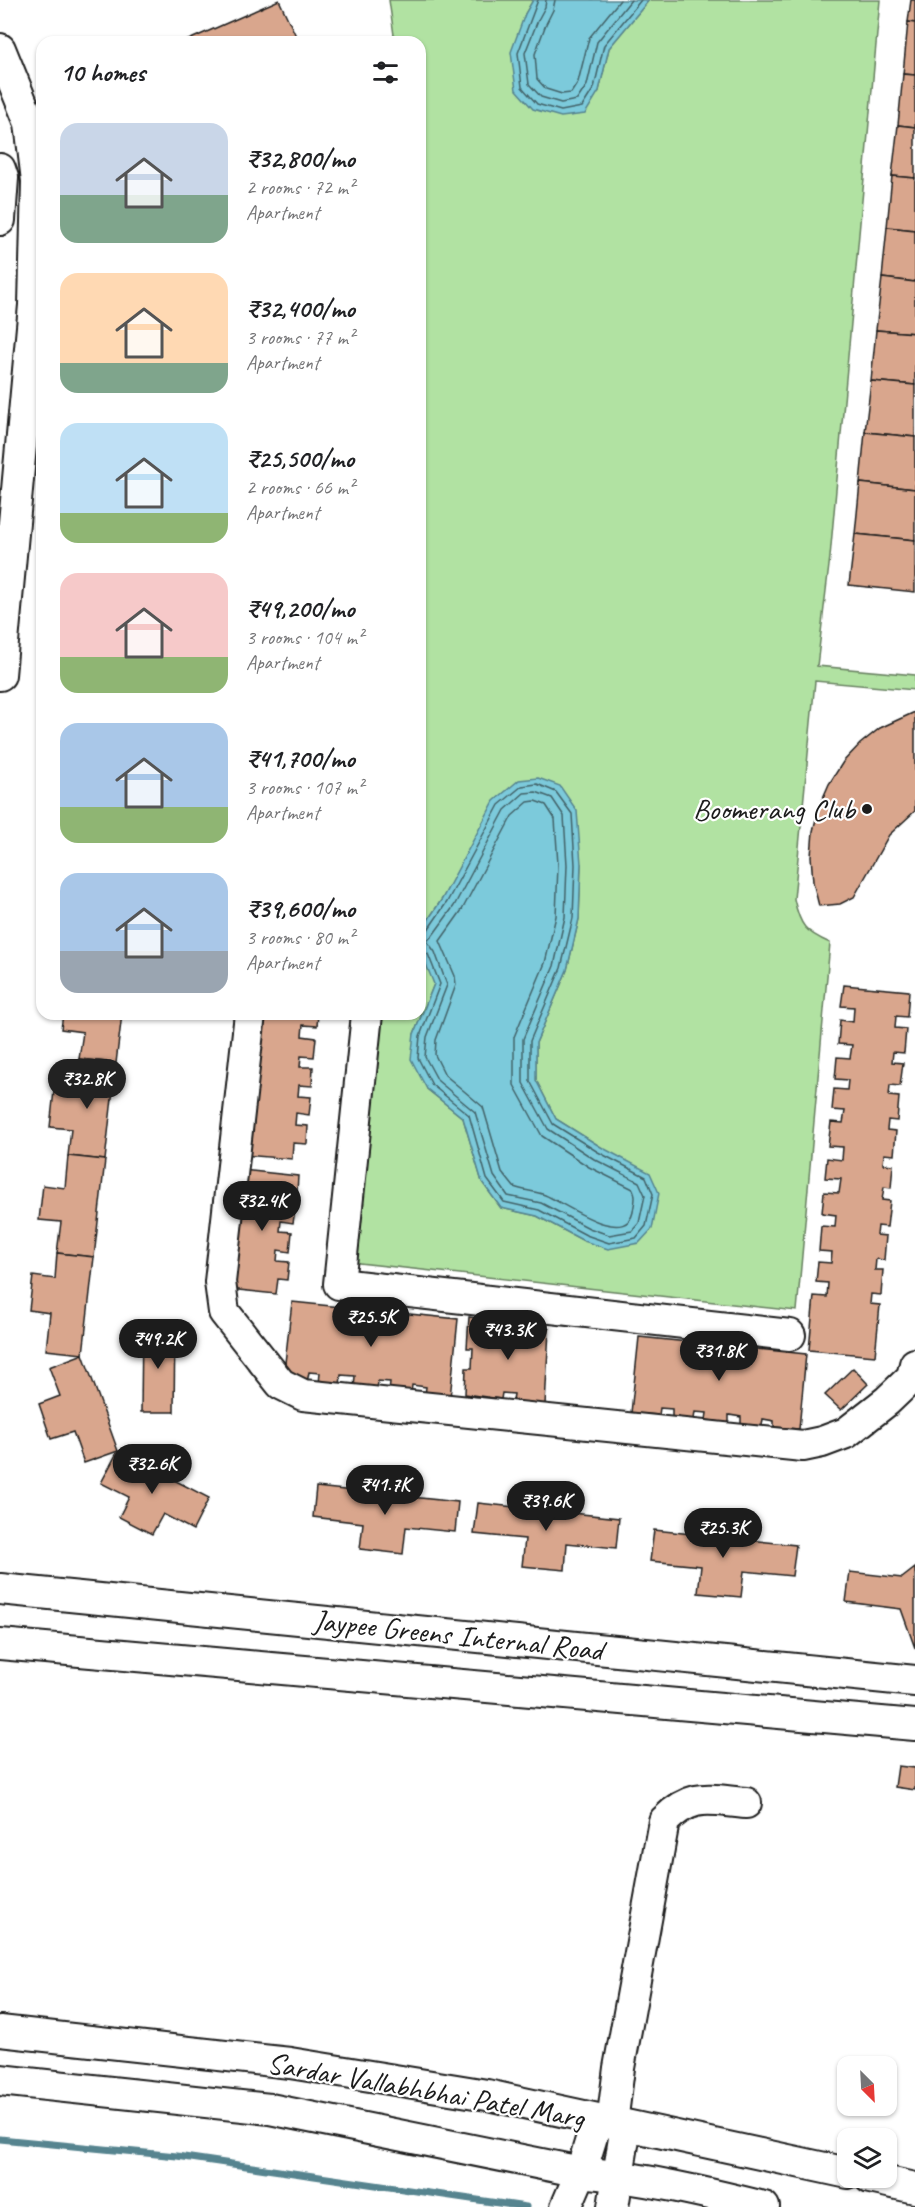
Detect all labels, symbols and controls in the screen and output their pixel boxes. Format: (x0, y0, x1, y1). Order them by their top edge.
text: 10 homes (60, 56, 145, 89)
icon: filters (369, 56, 402, 89)
text: ₹32,800/mo (246, 142, 355, 175)
icon: home (108, 147, 180, 219)
text: 2 rooms · 72 m² (246, 175, 354, 200)
text: Apartment (246, 200, 319, 225)
text: ₹32,400/mo (246, 292, 355, 325)
icon: home (108, 297, 180, 369)
text: 3 rooms · 77 m² (246, 325, 354, 350)
text: Apartment (246, 350, 319, 375)
text: ₹25,500/mo (246, 442, 354, 475)
icon: home (108, 447, 180, 519)
text: 2 rooms · 66 m² (246, 475, 354, 500)
text: Apartment (246, 500, 319, 525)
text: ₹49,200/mo (246, 592, 354, 625)
icon: home (108, 597, 180, 669)
text: 3 rooms · 104 m² (246, 625, 363, 650)
text: Apartment (246, 650, 319, 675)
text: ₹41,700/mo (246, 742, 355, 775)
icon: home (108, 747, 180, 819)
text: 3 rooms · 107 m² (246, 775, 363, 800)
place label: Boomerang Club (693, 790, 857, 828)
text: Apartment (246, 800, 319, 825)
marker: Boomerang Club (860, 802, 874, 816)
text: ₹39,600/mo (246, 892, 355, 925)
icon: home (108, 897, 180, 969)
text: 3 rooms · 80 m² (246, 925, 354, 950)
text: Apartment (246, 950, 319, 975)
pin: ₹32.8K (38, 1059, 136, 1110)
text: ₹32.8K (62, 1066, 112, 1091)
pin: ₹32.4K (213, 1181, 311, 1232)
text: ₹32.4K (237, 1188, 287, 1213)
pin: ₹25.5K (322, 1297, 420, 1348)
text: ₹25.5K (346, 1304, 396, 1329)
pin: ₹43.3K (459, 1310, 557, 1361)
text: ₹43.3K (483, 1317, 533, 1342)
pin: ₹49.2K (109, 1319, 207, 1370)
text: ₹49.2K (133, 1326, 183, 1351)
pin: ₹31.8K (670, 1331, 768, 1382)
text: ₹31.8K (694, 1338, 744, 1363)
pin: ₹32.6K (103, 1444, 201, 1495)
text: ₹32.6K (127, 1451, 177, 1476)
pin: ₹41.7K (336, 1465, 434, 1516)
text: ₹41.7K (360, 1472, 410, 1497)
pin: ₹39.6K (497, 1481, 595, 1532)
text: ₹39.6K (521, 1488, 571, 1513)
pin: ₹25.3K (674, 1508, 772, 1559)
text: ₹25.3K (698, 1515, 748, 1540)
street label: Jaypee Greens Internal Road (309, 1601, 609, 1670)
street label: Sardar Vallabhbhai Patel Marg (265, 2043, 589, 2137)
north arrow (837, 2056, 897, 2116)
map controls (837, 2056, 897, 2188)
button: layers (837, 2128, 897, 2188)

